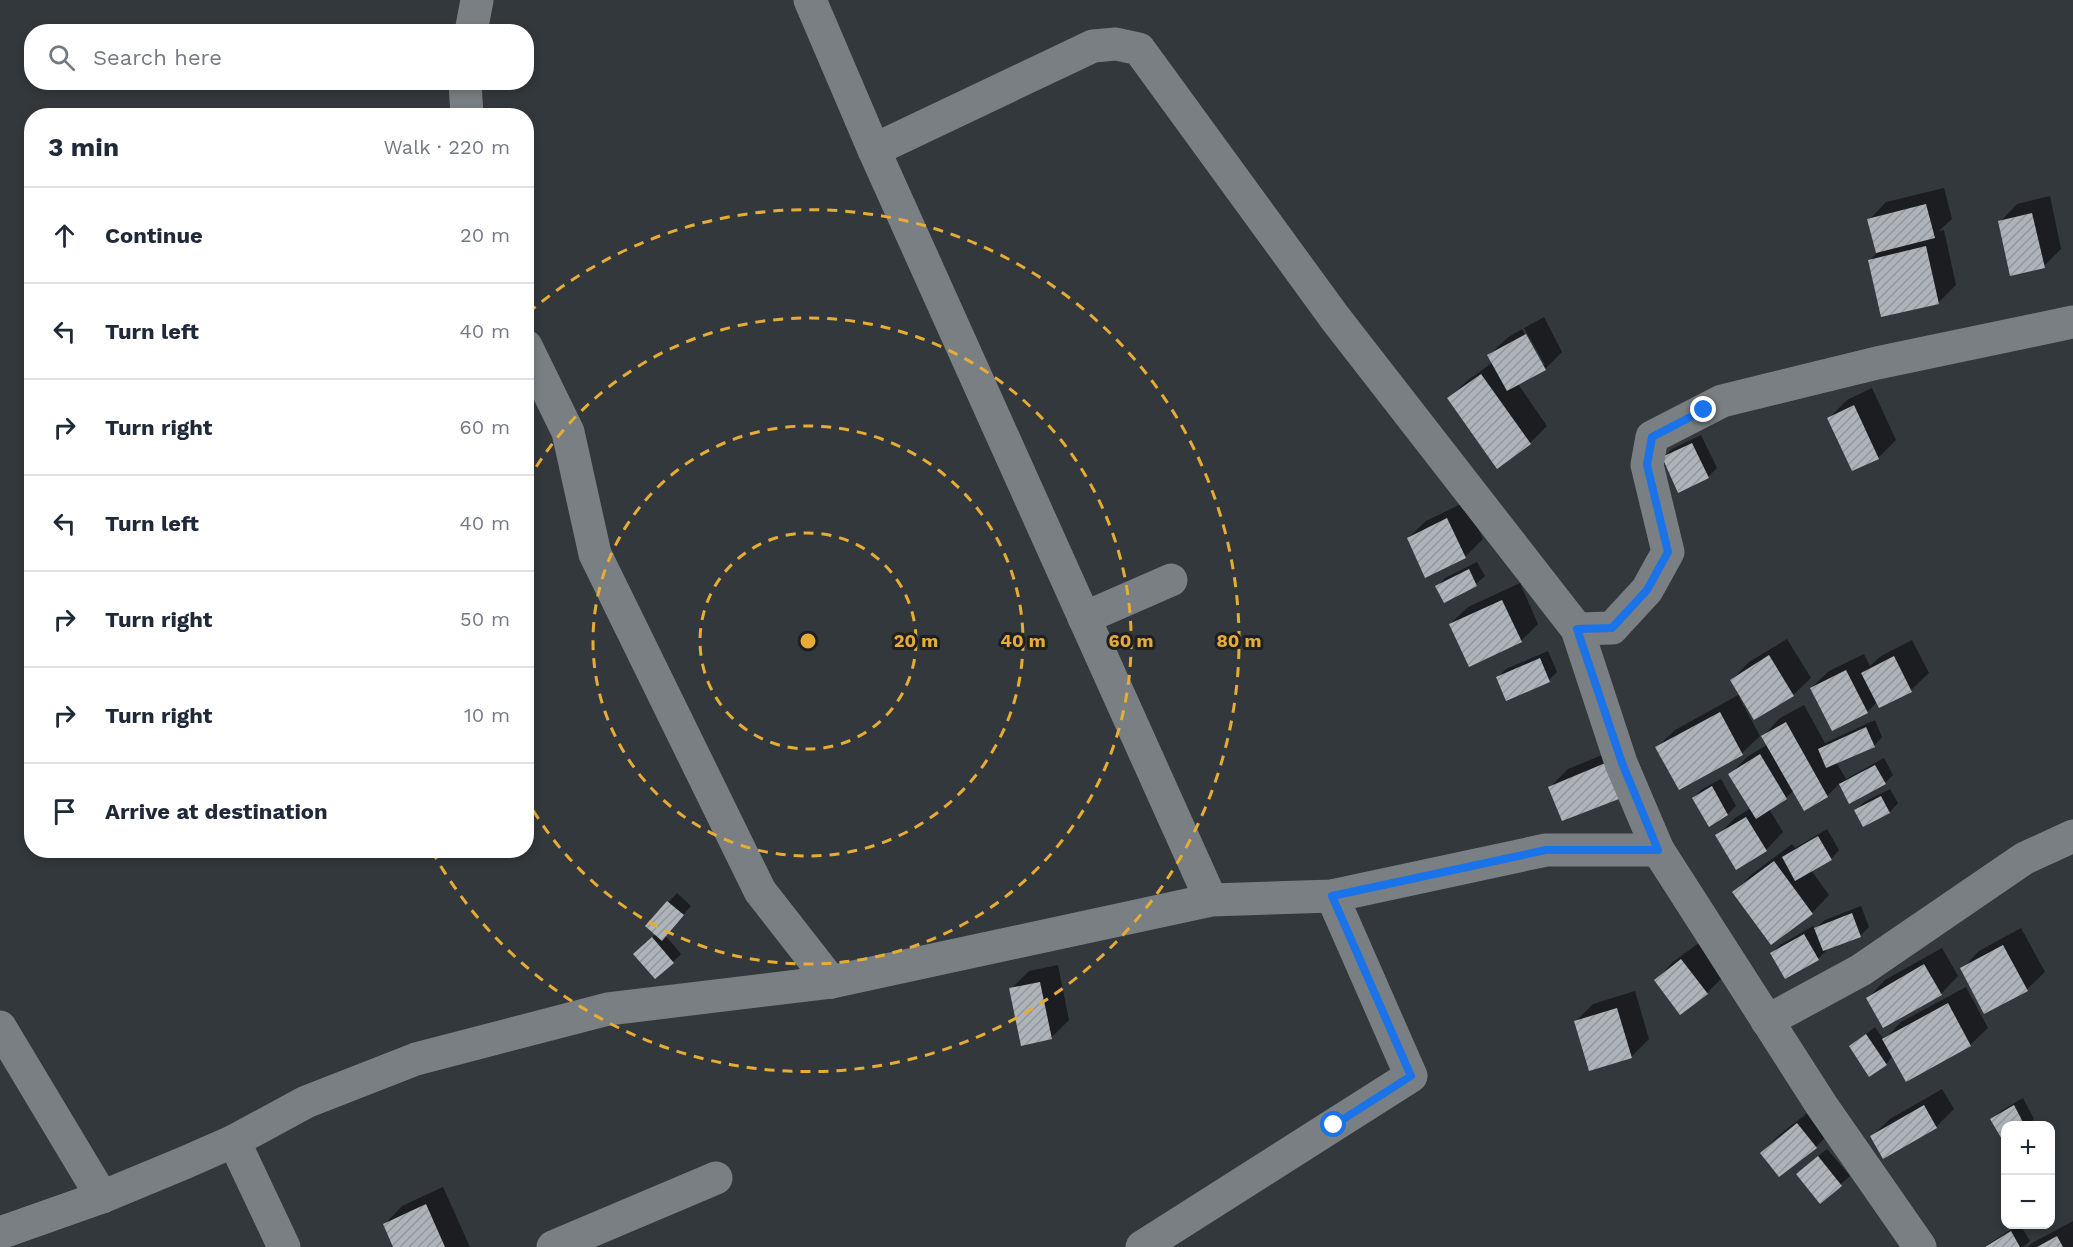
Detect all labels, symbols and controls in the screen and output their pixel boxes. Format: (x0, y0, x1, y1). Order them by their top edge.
search box (24, 24, 534, 90)
icon: search (45, 41, 78, 74)
text: Search here (93, 45, 222, 70)
text: 3 min (48, 132, 119, 162)
text: Walk · 220 m (383, 135, 510, 159)
icon: ahead (48, 219, 81, 252)
text: Continue (105, 223, 203, 248)
text: 20 m (460, 223, 510, 247)
icon: left (48, 315, 81, 348)
text: Turn left (105, 319, 199, 344)
text: 40 m (459, 319, 510, 343)
route end (1690, 396, 1716, 422)
icon: right (48, 411, 81, 444)
text: Turn right (105, 415, 212, 440)
text: 60 m (460, 415, 510, 439)
icon: left (48, 507, 81, 540)
text: Turn left (105, 511, 199, 536)
text: 40 m (459, 511, 510, 535)
icon: right (48, 603, 81, 636)
text: Turn right (105, 607, 212, 632)
text: 50 m (460, 607, 510, 631)
text: 20 m (894, 630, 938, 651)
text: 40 m (1000, 630, 1046, 651)
text: 60 m (1109, 630, 1153, 651)
text: 80 m (1217, 630, 1261, 651)
centre of rings (798, 631, 818, 651)
icon: right (48, 699, 81, 732)
text: Turn right (105, 703, 212, 728)
text: 10 m (464, 703, 510, 727)
icon: arrive (48, 795, 81, 828)
text: Arrive at destination (105, 799, 328, 824)
route start (1320, 1111, 1346, 1137)
map controls (2001, 1121, 2055, 1229)
button: + (2001, 1121, 2055, 1175)
button: − (2001, 1175, 2055, 1229)

